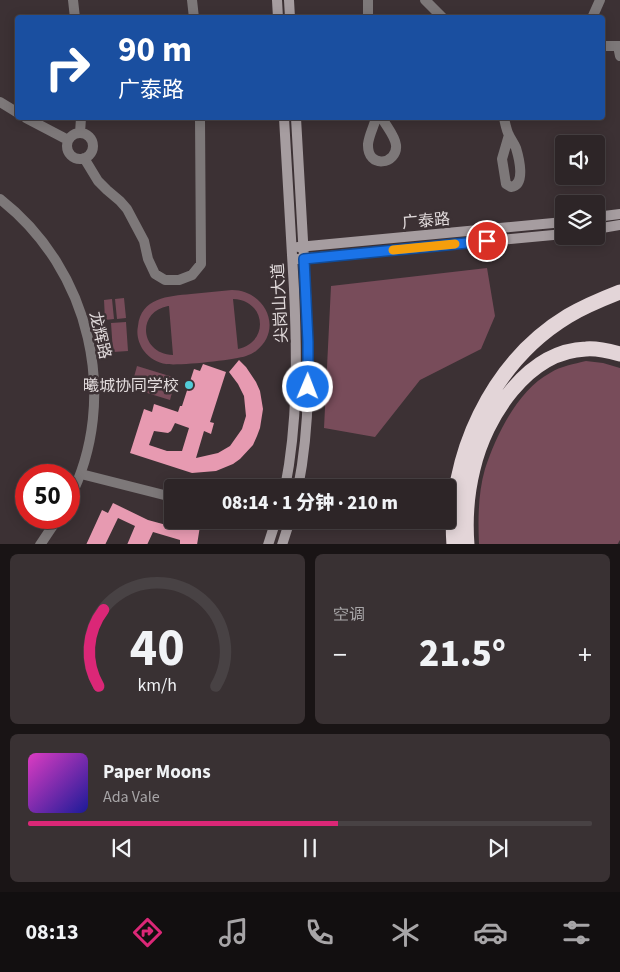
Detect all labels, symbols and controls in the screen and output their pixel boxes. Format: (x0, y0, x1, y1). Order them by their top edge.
text: 90 m (118, 25, 192, 75)
icon: right (35, 35, 100, 100)
text: 广泰路 (118, 74, 184, 106)
map controls (555, 135, 605, 245)
button: sound (555, 135, 605, 185)
button: layers (555, 195, 605, 245)
street label: 广泰路 (401, 208, 451, 234)
pin (466, 220, 508, 262)
icon: arrive (473, 227, 501, 255)
street label: 尖岗山大道 (267, 262, 293, 343)
street label: 龙辉路 (84, 309, 116, 361)
position arrow (281, 360, 333, 412)
place label: 曦城协同学校 (83, 375, 179, 397)
marker: 曦城协同学校 (183, 379, 195, 391)
speed limit sign: 50 (15, 464, 80, 529)
text: 08:14 · 1 分钟 · 210 m (222, 490, 398, 517)
text: 空调 (333, 604, 365, 626)
text: 40 (130, 612, 185, 686)
text: 21.5° (419, 627, 506, 681)
text: − (333, 635, 347, 675)
text: + (578, 635, 592, 675)
text: km/h (138, 673, 177, 698)
text: Paper Moons (103, 759, 211, 786)
text: Ada Vale (103, 786, 160, 808)
icon: previous (108, 834, 136, 862)
icon: pause (296, 834, 324, 862)
icon: next (484, 834, 512, 862)
icon: directions (130, 915, 165, 950)
icon: music (216, 915, 251, 950)
icon: phone (302, 915, 337, 950)
icon: climate (388, 915, 423, 950)
icon: car (473, 915, 508, 950)
icon: filters (559, 915, 594, 950)
text: 08:13 (25, 916, 79, 948)

